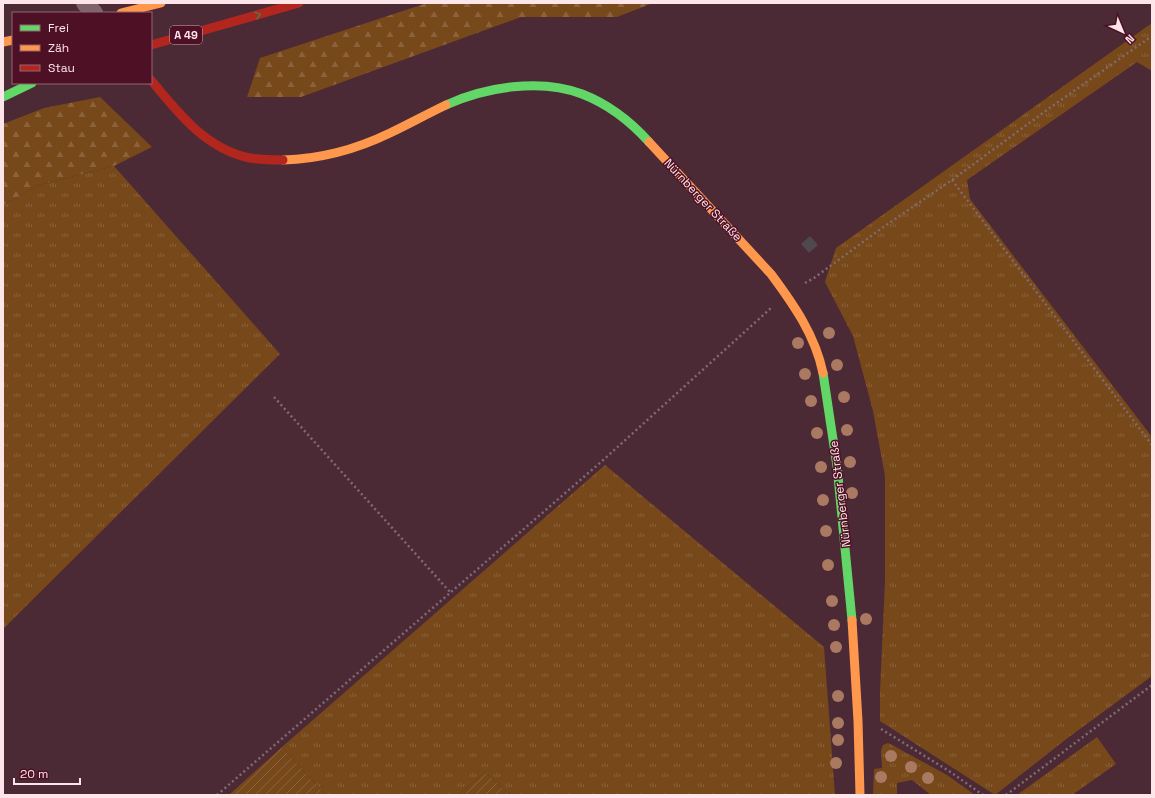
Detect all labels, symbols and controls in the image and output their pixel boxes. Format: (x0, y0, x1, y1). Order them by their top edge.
one-way arrow (254, 11, 261, 20)
legend (12, 12, 152, 84)
north arrow (1103, 12, 1143, 52)
text: Frei (48, 20, 69, 36)
road number: A 49 (170, 26, 202, 44)
text: N (1122, 32, 1137, 47)
text: Zäh (48, 40, 69, 56)
text: Stau (48, 60, 75, 76)
street label: Nürnberger Straße (660, 155, 746, 245)
street label: Nürnberger Straße (826, 440, 854, 548)
scale bar (14, 760, 80, 786)
text: 20 m (20, 766, 48, 782)

